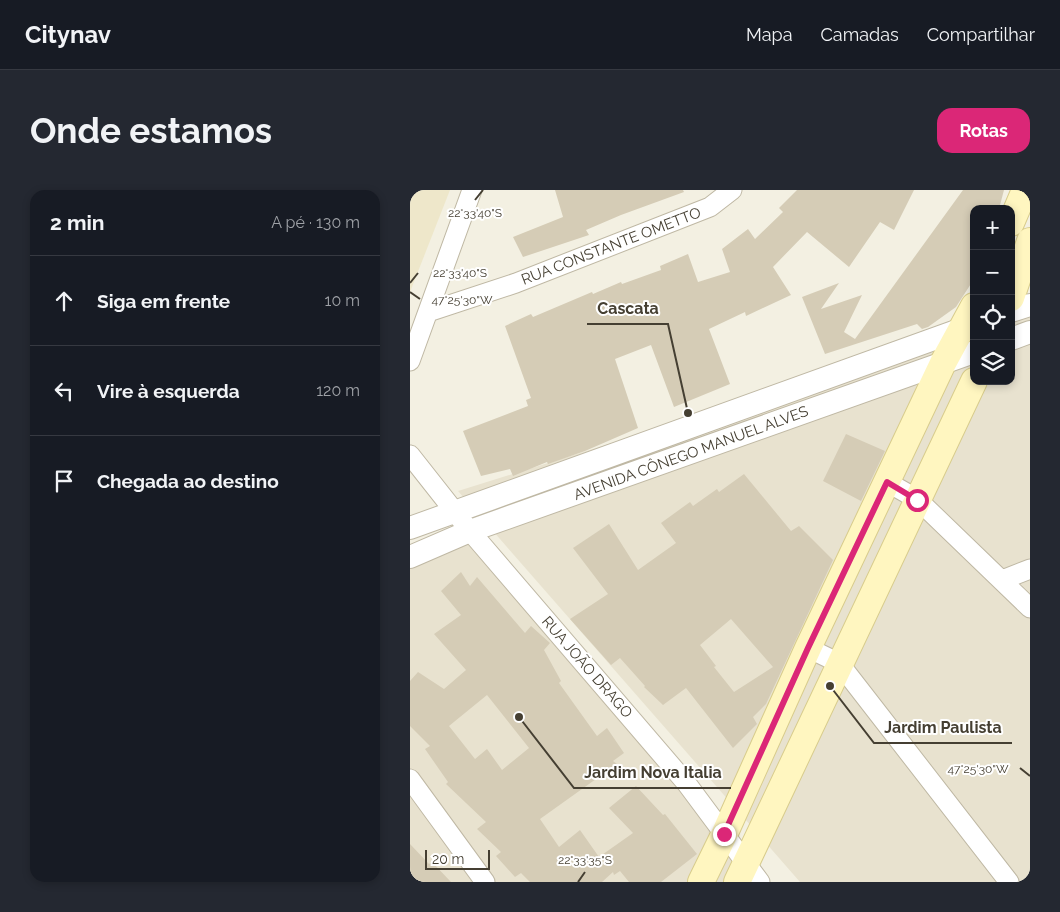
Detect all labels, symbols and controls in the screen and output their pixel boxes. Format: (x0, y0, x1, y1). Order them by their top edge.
text: Citynav (25, 20, 111, 49)
text: Mapa (746, 24, 792, 45)
text: Camadas (820, 24, 899, 45)
text: Compartilhar (927, 24, 1035, 45)
button: Rotas (937, 108, 1030, 153)
text: Onde estamos (30, 110, 272, 151)
street label: RUA CONSTANTE OMETTO (519, 203, 703, 289)
map controls (970, 205, 1015, 385)
button: + (970, 205, 1015, 250)
text: 22°33'40"S (448, 206, 502, 220)
text: 2 min (50, 210, 104, 235)
text: A pé · 130 m (271, 213, 360, 232)
button: − (970, 250, 1015, 295)
text: 22°33'40"S (433, 266, 487, 280)
icon: ahead (50, 287, 78, 315)
text: Siga em frente (97, 290, 230, 312)
text: 10 m (325, 291, 360, 310)
text: 47°25'30"W (432, 293, 493, 307)
callout: Cascata (587, 293, 668, 324)
button: locate (970, 295, 1015, 340)
text: Cascata (597, 299, 659, 318)
button: layers (970, 340, 1015, 385)
icon: left (50, 377, 78, 405)
text: Vire à esquerda (97, 380, 240, 402)
text: 120 m (316, 381, 360, 400)
street label: AVENIDA CÔNEGO MANUEL ALVES (571, 402, 811, 504)
icon: arrive (50, 467, 78, 495)
text: Chegada ao destino (97, 470, 279, 492)
route start (906, 489, 929, 512)
street label: RUA JOÃO DRAGO (538, 612, 636, 722)
callout: Jardim Paulista (874, 712, 1012, 743)
text: Jardim Paulista (884, 718, 1002, 737)
callout: Jardim Nova Italia (574, 757, 731, 788)
text: 47°25'30"W (948, 762, 1009, 776)
text: Jardim Nova Italia (584, 763, 722, 782)
route end (713, 823, 736, 846)
scale bar (425, 847, 490, 870)
text: 20 m (432, 851, 464, 867)
text: 22°33'35"S (558, 853, 612, 867)

